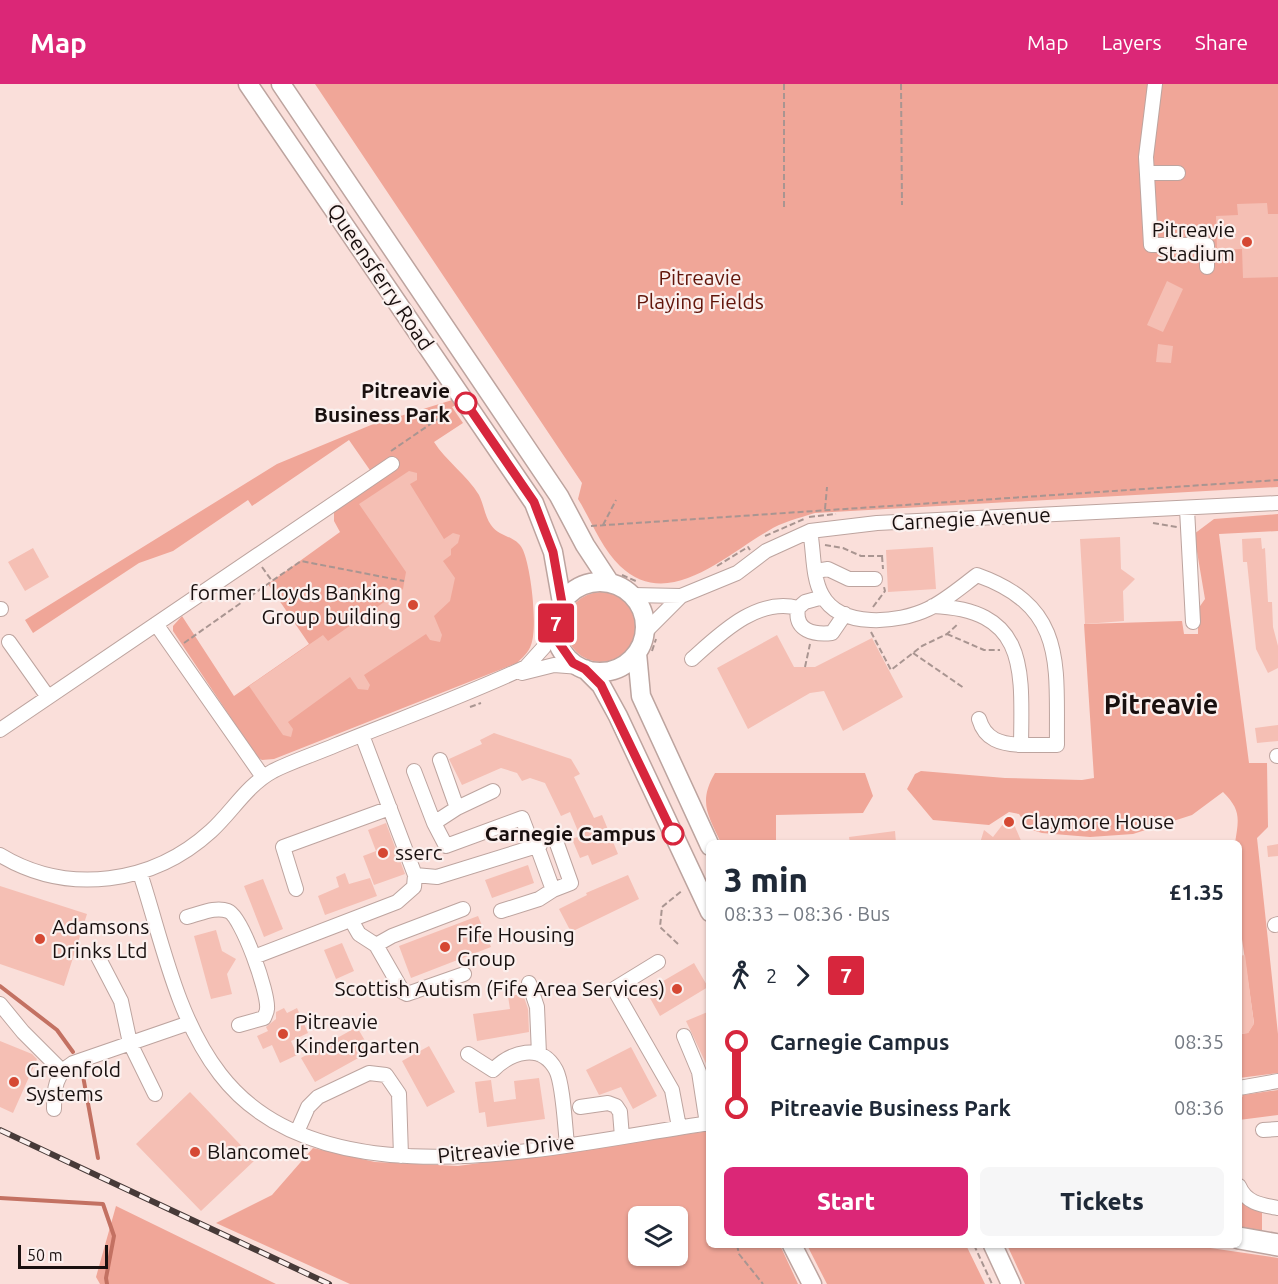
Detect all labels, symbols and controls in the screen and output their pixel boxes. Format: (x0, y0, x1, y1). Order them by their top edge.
text: Map (30, 27, 87, 58)
text: Map (1027, 30, 1068, 54)
text: Layers (1101, 30, 1162, 54)
text: Share (1195, 30, 1248, 54)
street label: Queensferry Road (323, 198, 439, 354)
place label: Pitreavie Stadium (1152, 217, 1235, 265)
marker: Pitreavie Stadium (1240, 235, 1254, 249)
park label: Pitreavie Playing Fields (636, 265, 764, 313)
place label: Pitreavie Business Park (314, 378, 450, 426)
marker: Pitreavie Business Park (455, 392, 477, 414)
street label: Carnegie Avenue (891, 502, 1051, 534)
place label: former Lloyds Banking Group building (190, 580, 401, 628)
marker: former Lloyds Banking Group building (406, 598, 420, 612)
line badge: 7 (536, 604, 576, 642)
text: 7 (550, 611, 562, 635)
district label: Pitreavie (1104, 689, 1218, 719)
place label: Claymore House (1021, 809, 1175, 833)
marker: Claymore House (1002, 815, 1016, 829)
place label: Carnegie Campus (485, 821, 656, 845)
marker: Carnegie Campus (662, 823, 684, 845)
place label: sserc (395, 840, 443, 864)
marker: sserc (376, 846, 390, 860)
text: 3 min (724, 861, 808, 898)
text: £1.35 (1169, 879, 1224, 904)
text: 08:33 – 08:36 · Bus (724, 902, 890, 925)
place label: Adamsons Drinks Ltd (52, 914, 149, 962)
place label: Fife Housing Group (457, 922, 575, 970)
marker: Adamsons Drinks Ltd (33, 932, 47, 946)
marker: Fife Housing Group (438, 940, 452, 954)
icon: walk (724, 959, 757, 992)
icon: forward (786, 959, 819, 992)
text: 7 (840, 963, 852, 987)
text: 2 (766, 964, 777, 987)
place label: Scottish Autism (Fife Area Services) (334, 976, 665, 1000)
marker: Scottish Autism (Fife Area Services) (670, 982, 684, 996)
place label: Pitreavie Kindergarten (295, 1009, 420, 1057)
marker: Pitreavie Kindergarten (276, 1027, 290, 1041)
text: Carnegie Campus (770, 1029, 949, 1054)
text: 08:35 (1174, 1030, 1224, 1053)
place label: Greenfold Systems (26, 1057, 121, 1105)
marker: Greenfold Systems (7, 1075, 21, 1089)
text: Pitreavie Business Park (770, 1095, 1011, 1120)
text: 08:36 (1174, 1096, 1224, 1119)
street label: Pitreavie Drive (436, 1129, 576, 1167)
place label: Blancomet (207, 1139, 309, 1163)
marker: Blancomet (188, 1145, 202, 1159)
button: Start (724, 1167, 968, 1236)
button: Tickets (980, 1167, 1224, 1236)
map controls (628, 1206, 688, 1266)
button: layers (628, 1206, 688, 1266)
scale bar (18, 1242, 108, 1270)
text: 50 m (27, 1246, 63, 1264)

